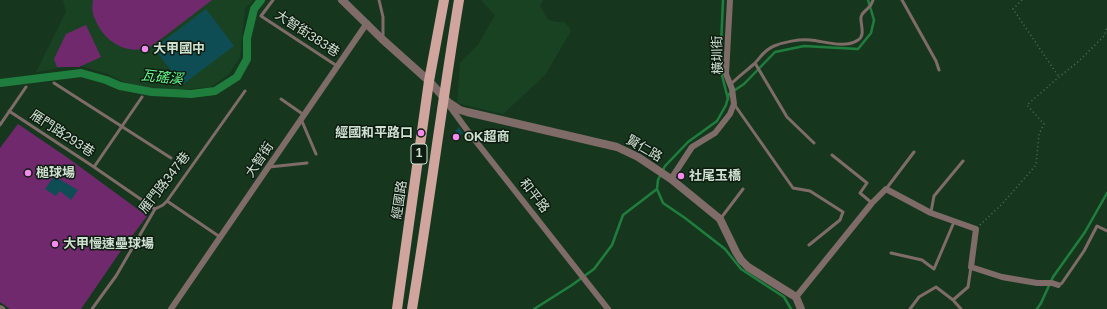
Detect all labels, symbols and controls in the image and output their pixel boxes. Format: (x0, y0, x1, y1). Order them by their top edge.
street label: 大智街383巷 (272, 7, 342, 61)
street label: 橫圳街 (710, 35, 726, 75)
place label: 大甲國中 (153, 41, 205, 57)
marker: 大甲國中 (140, 44, 150, 54)
water label: 瓦磘溪 (140, 67, 184, 89)
street label: 雁門路293巷 (27, 107, 97, 161)
place label: 經國和平路口 (335, 125, 413, 141)
marker: 經國和平路口 (416, 128, 426, 138)
place label: OK超商 (464, 129, 509, 145)
marker: OK超商 (451, 132, 461, 142)
street label: 賢仁路 (623, 132, 665, 166)
street label: 大智街 (243, 139, 277, 181)
road number: 1 (411, 144, 427, 164)
street label: 雁門路347巷 (136, 149, 194, 217)
place label: 槌球場 (36, 165, 75, 181)
marker: 槌球場 (23, 168, 33, 178)
place label: 社尾玉橋 (689, 168, 741, 184)
marker: 社尾玉橋 (676, 171, 686, 181)
street label: 和平路 (516, 176, 552, 216)
street label: 經國路 (390, 180, 410, 220)
place label: 大甲慢速壘球場 (63, 236, 154, 252)
marker: 大甲慢速壘球場 (50, 239, 60, 249)

